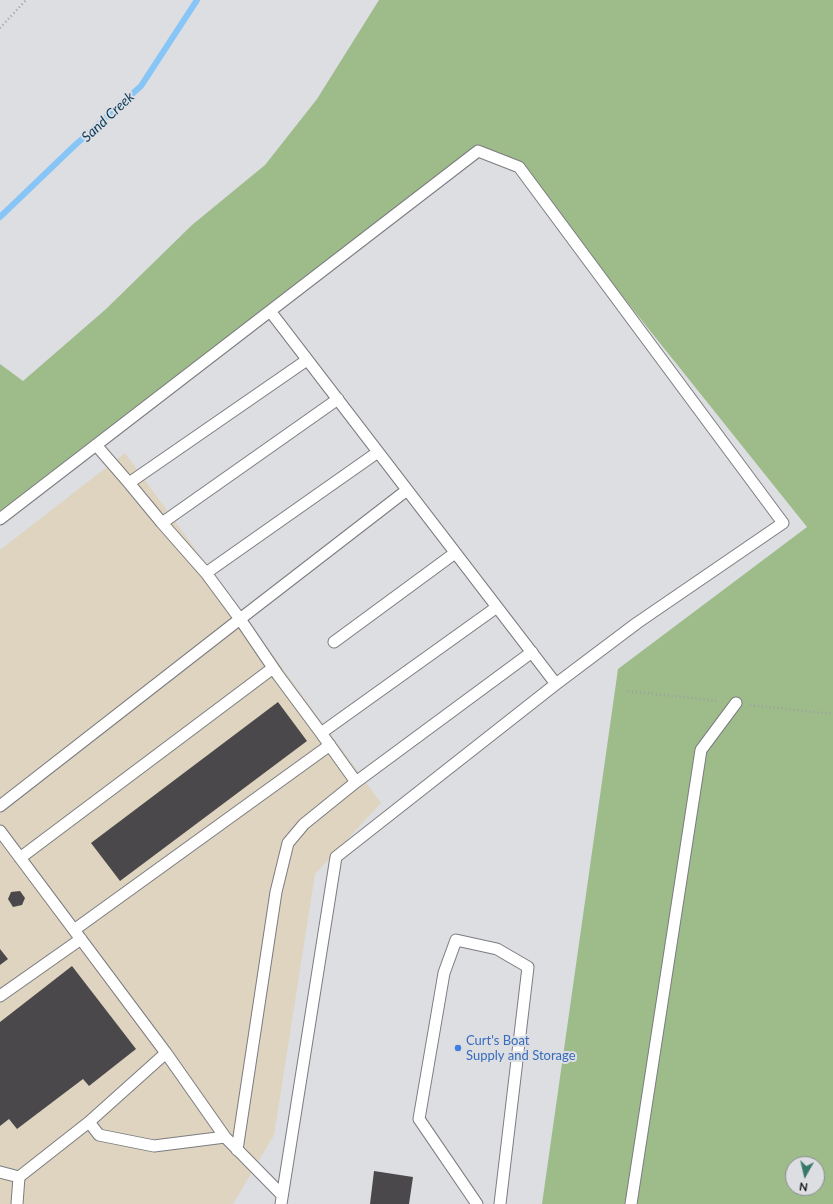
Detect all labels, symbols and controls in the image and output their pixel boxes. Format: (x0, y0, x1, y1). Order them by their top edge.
water label: Sand Creek (78, 89, 138, 145)
place label: Curt's Boat Supply and Storage (466, 1033, 576, 1064)
marker: Curt's Boat Supply and Storage (453, 1043, 463, 1053)
north arrow (785, 1156, 825, 1196)
text: N (798, 1180, 809, 1194)

